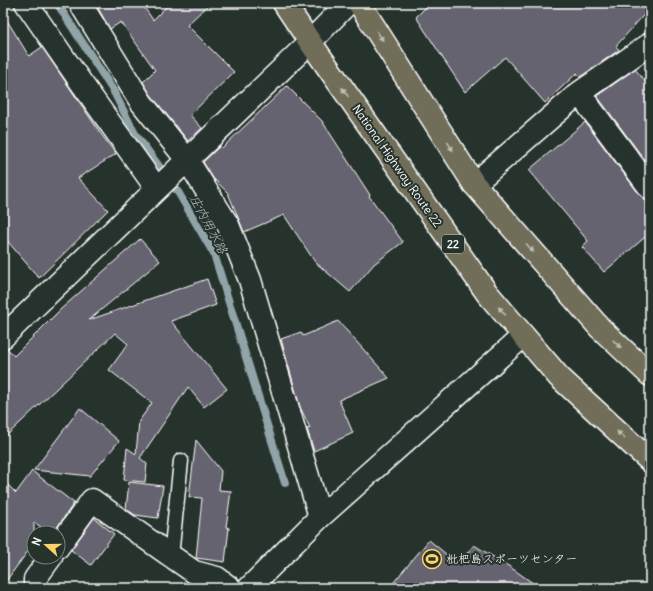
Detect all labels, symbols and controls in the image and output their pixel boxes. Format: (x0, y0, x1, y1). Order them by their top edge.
one-way arrow (376, 31, 384, 41)
one-way arrow (341, 87, 349, 97)
street label: National Highway Route 22 (349, 101, 446, 230)
one-way arrow (446, 140, 453, 152)
water label: 庄内用水路 (186, 192, 232, 258)
road number: 22 (442, 235, 464, 253)
one-way arrow (525, 242, 534, 253)
one-way arrow (498, 306, 507, 317)
one-way arrow (612, 339, 622, 349)
one-way arrow (617, 431, 626, 440)
north arrow (26, 525, 66, 565)
text: N (29, 535, 45, 547)
sports icon: 枇杷島スポーツセンター (421, 548, 443, 570)
place label: 枇杷島スポーツセンター (446, 551, 577, 566)

